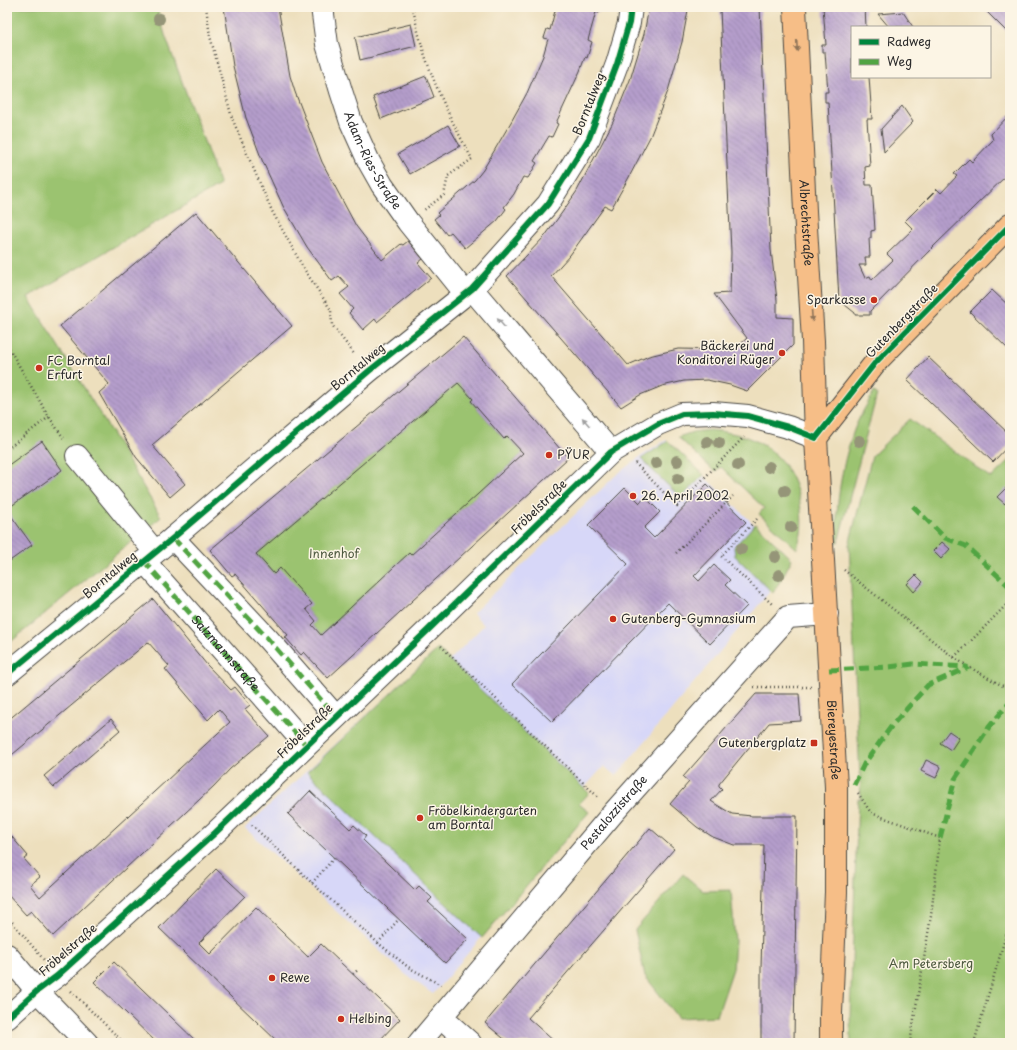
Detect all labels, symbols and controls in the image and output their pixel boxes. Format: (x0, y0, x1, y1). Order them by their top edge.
legend (851, 26, 991, 78)
text: Radweg (887, 32, 931, 50)
one-way arrow (794, 40, 800, 53)
text: Weg (887, 52, 912, 70)
street label: Borntalweg (567, 70, 609, 138)
street label: Adam-Ries-Straße (340, 109, 406, 213)
street label: Albrechtstraße (795, 179, 818, 266)
street label: Gutenbergstraße (861, 279, 942, 362)
place label: Sparkasse (807, 290, 866, 308)
marker: Sparkasse (869, 295, 879, 305)
one-way arrow (808, 310, 815, 322)
one-way arrow (497, 318, 506, 329)
place label: Bäckerei und Konditorei Rüger (677, 336, 774, 368)
street label: Borntalweg (326, 338, 388, 394)
marker: Bäckerei und Konditorei Rüger (777, 348, 787, 358)
place label: FC Borntal Erfurt (47, 351, 110, 383)
marker: FC Borntal Erfurt (34, 363, 44, 373)
one-way arrow (582, 417, 591, 427)
place label: PŸUR (557, 445, 590, 463)
marker: PŸUR (544, 450, 554, 460)
street label: Fröbelstraße (506, 475, 570, 538)
place label: 26. April 2002 (641, 486, 729, 504)
marker: 26. April 2002 (628, 491, 638, 501)
park label: Innenhof (309, 544, 360, 562)
street label: Borntalweg (78, 546, 140, 602)
place label: Gutenberg-Gymnasium (621, 609, 756, 627)
street label: Salzmannstraße (188, 611, 264, 695)
marker: Gutenberg-Gymnasium (608, 614, 618, 624)
street label: Fröbelstraße (272, 699, 336, 762)
street label: Biereyestraße (823, 699, 846, 780)
place label: Gutenbergplatz (718, 733, 806, 751)
marker: Gutenbergplatz (809, 738, 819, 748)
street label: Pestalozzistraße (576, 771, 651, 853)
place label: Fröbelkindergarten am Borntal (428, 801, 537, 833)
marker: Fröbelkindergarten am Borntal (415, 813, 425, 823)
street label: Fröbelstraße (34, 919, 100, 980)
park label: Am Petersberg (889, 954, 973, 972)
place label: Rewe (280, 968, 310, 986)
marker: Rewe (267, 973, 277, 983)
place label: Helbing (349, 1009, 392, 1027)
marker: Helbing (336, 1014, 346, 1024)

